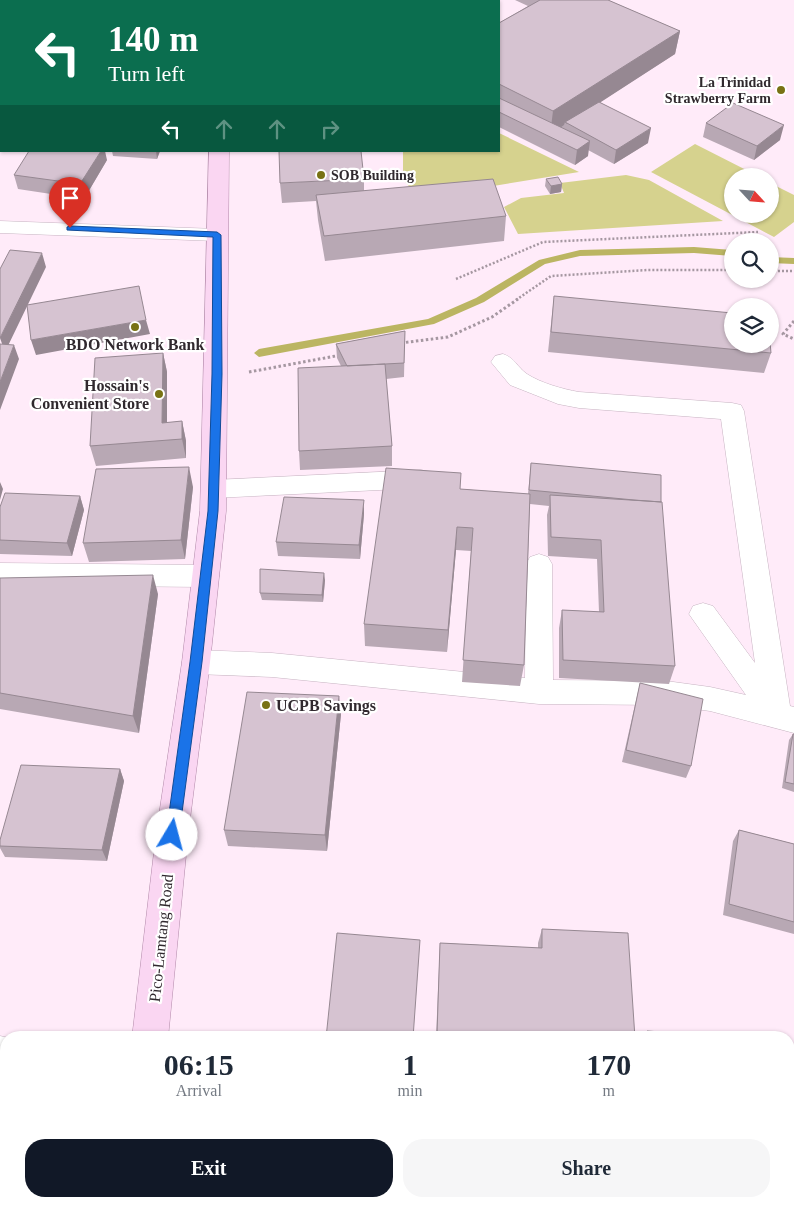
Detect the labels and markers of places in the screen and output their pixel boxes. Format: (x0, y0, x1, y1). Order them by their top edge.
place label: La Trinidad Strawberry Farm (665, 75, 771, 106)
marker: La Trinidad Strawberry Farm (775, 84, 787, 96)
place label: SOB Building (331, 168, 414, 183)
marker: SOB Building (315, 169, 327, 181)
pin (49, 177, 91, 228)
marker: BDO Network Bank (129, 321, 141, 333)
place label: BDO Network Bank (66, 336, 204, 353)
place label: Hossain's Convenient Store (31, 377, 149, 412)
marker: Hossain's Convenient Store (153, 388, 165, 400)
place label: UCPB Savings (276, 697, 376, 715)
marker: UCPB Savings (260, 699, 272, 711)

